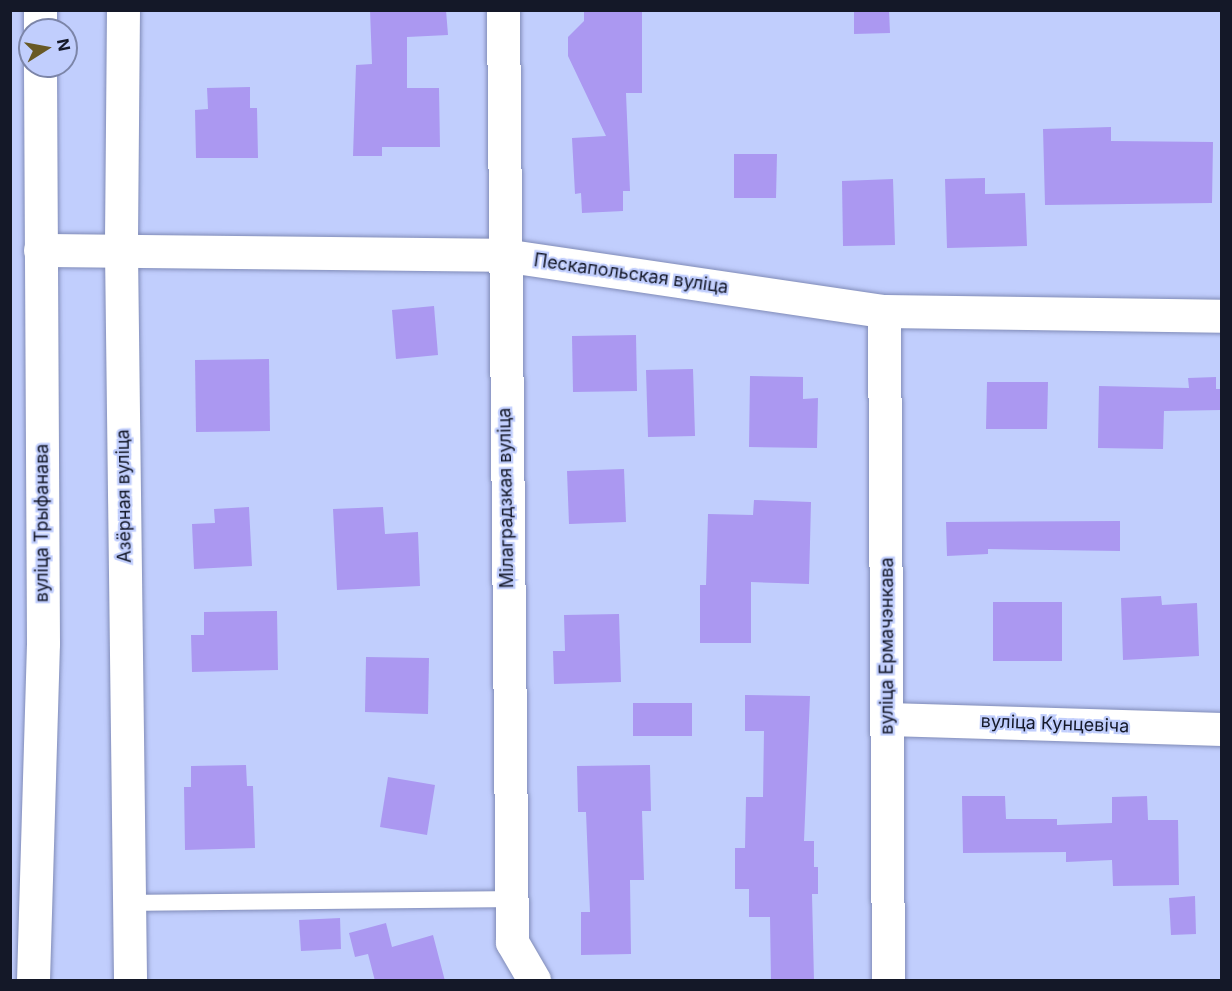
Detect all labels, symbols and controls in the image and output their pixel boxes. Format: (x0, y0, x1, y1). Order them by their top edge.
north arrow (18, 18, 78, 78)
text: N (53, 37, 75, 53)
street label: Пескапольская вуліца (532, 250, 730, 298)
street label: Мілаградзкая вуліца (494, 408, 518, 588)
street label: Азёрная вуліца (112, 429, 136, 563)
street label: вуліца Трыфанава (31, 444, 53, 602)
street label: вуліца Ермачэнкава (876, 557, 898, 735)
street label: вуліца Кунцевіча (980, 711, 1130, 737)

